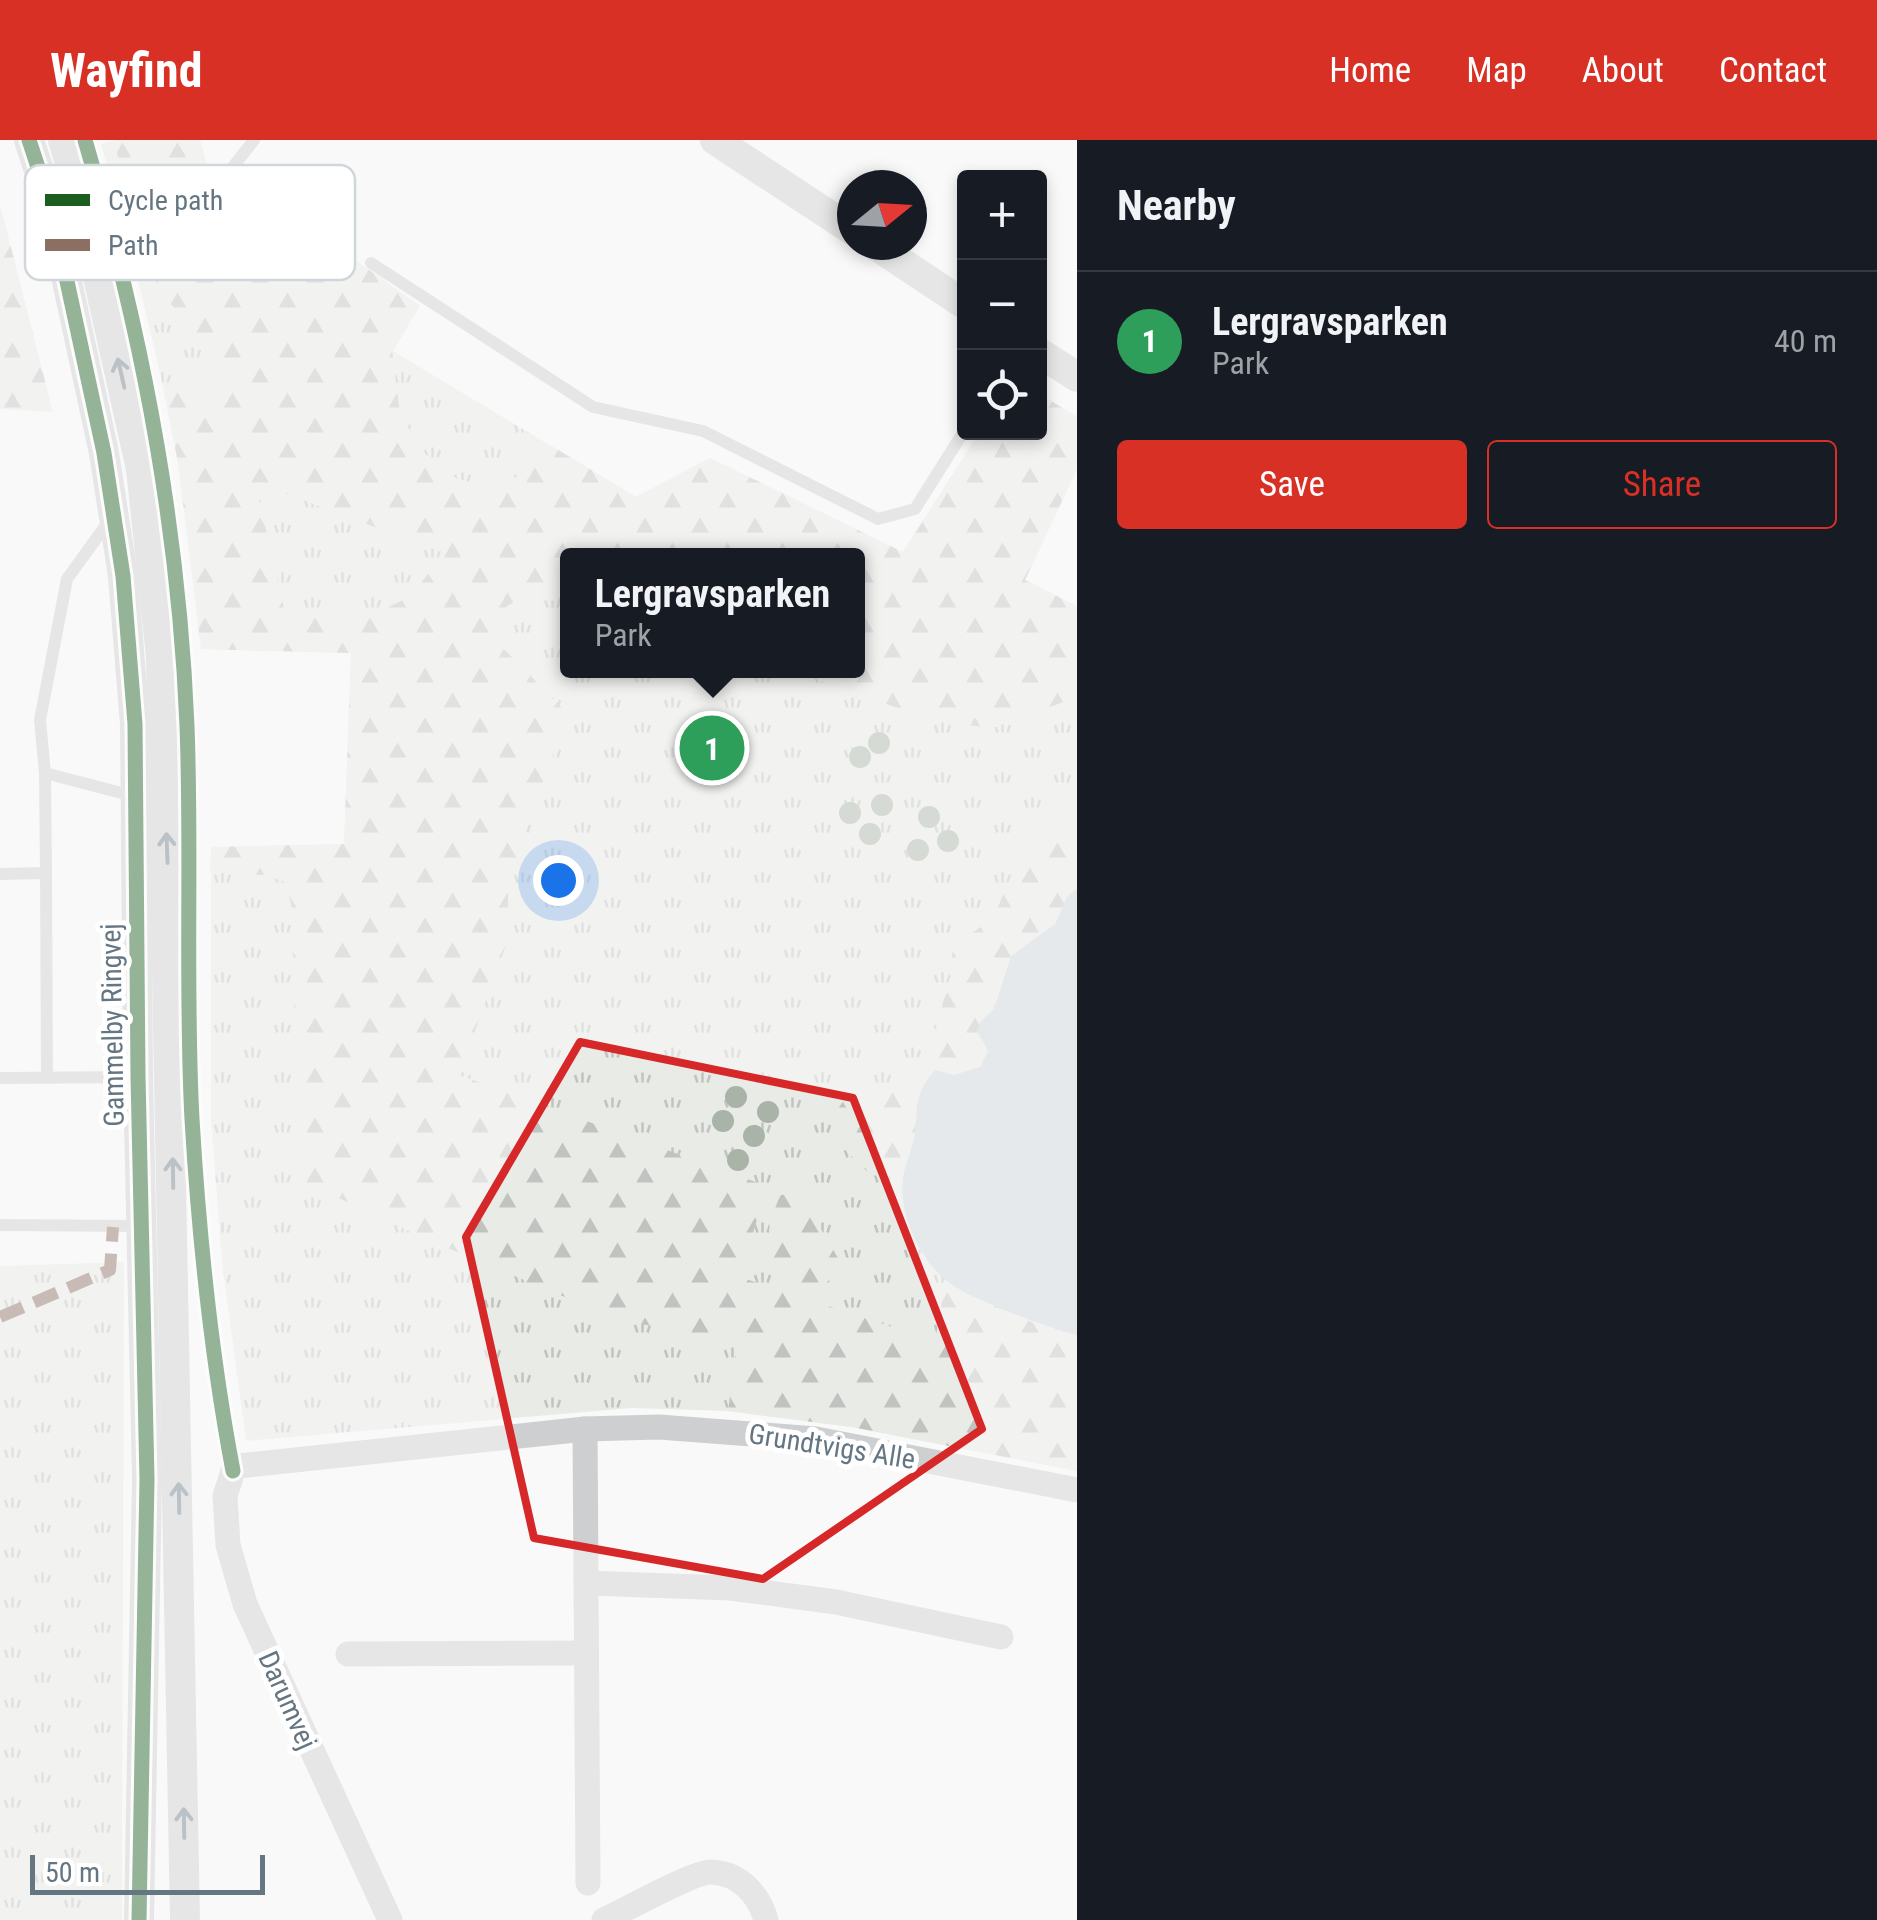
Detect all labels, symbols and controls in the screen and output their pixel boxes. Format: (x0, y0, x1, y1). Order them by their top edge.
text: Wayfind (50, 42, 202, 99)
text: Home (1329, 50, 1411, 91)
text: Map (1466, 50, 1527, 91)
text: About (1582, 50, 1664, 91)
text: Contact (1719, 50, 1827, 91)
legend (25, 165, 355, 280)
north arrow (837, 170, 927, 260)
map controls (957, 170, 1047, 440)
button: + (957, 170, 1047, 260)
text: Nearby (1117, 181, 1236, 230)
text: Cycle path (108, 184, 223, 217)
text: Path (108, 229, 159, 262)
button: − (957, 260, 1047, 350)
text: Lergravsparken (1212, 300, 1448, 344)
text: 1 (1141, 322, 1158, 360)
text: 40 m (1774, 322, 1837, 360)
text: Park (1212, 344, 1269, 382)
button: locate (957, 350, 1047, 440)
one-way arrow (111, 358, 130, 390)
button: Save (1117, 440, 1467, 529)
button: Share (1487, 440, 1837, 529)
popup (560, 548, 865, 678)
text: Lergravsparken (595, 572, 830, 616)
text: Park (595, 616, 652, 654)
pin: 1 (680, 710, 744, 786)
one-way arrow (157, 832, 176, 864)
your location (533, 855, 584, 906)
street label: Gammelby Ringvej (94, 923, 131, 1127)
one-way arrow (163, 1157, 182, 1189)
street label: Grundtvigs Alle (746, 1417, 917, 1476)
one-way arrow (169, 1482, 188, 1514)
street label: Darumvej (251, 1646, 324, 1754)
one-way arrow (174, 1807, 193, 1839)
scale bar (30, 1850, 265, 1894)
text: 50 m (45, 1856, 100, 1889)

